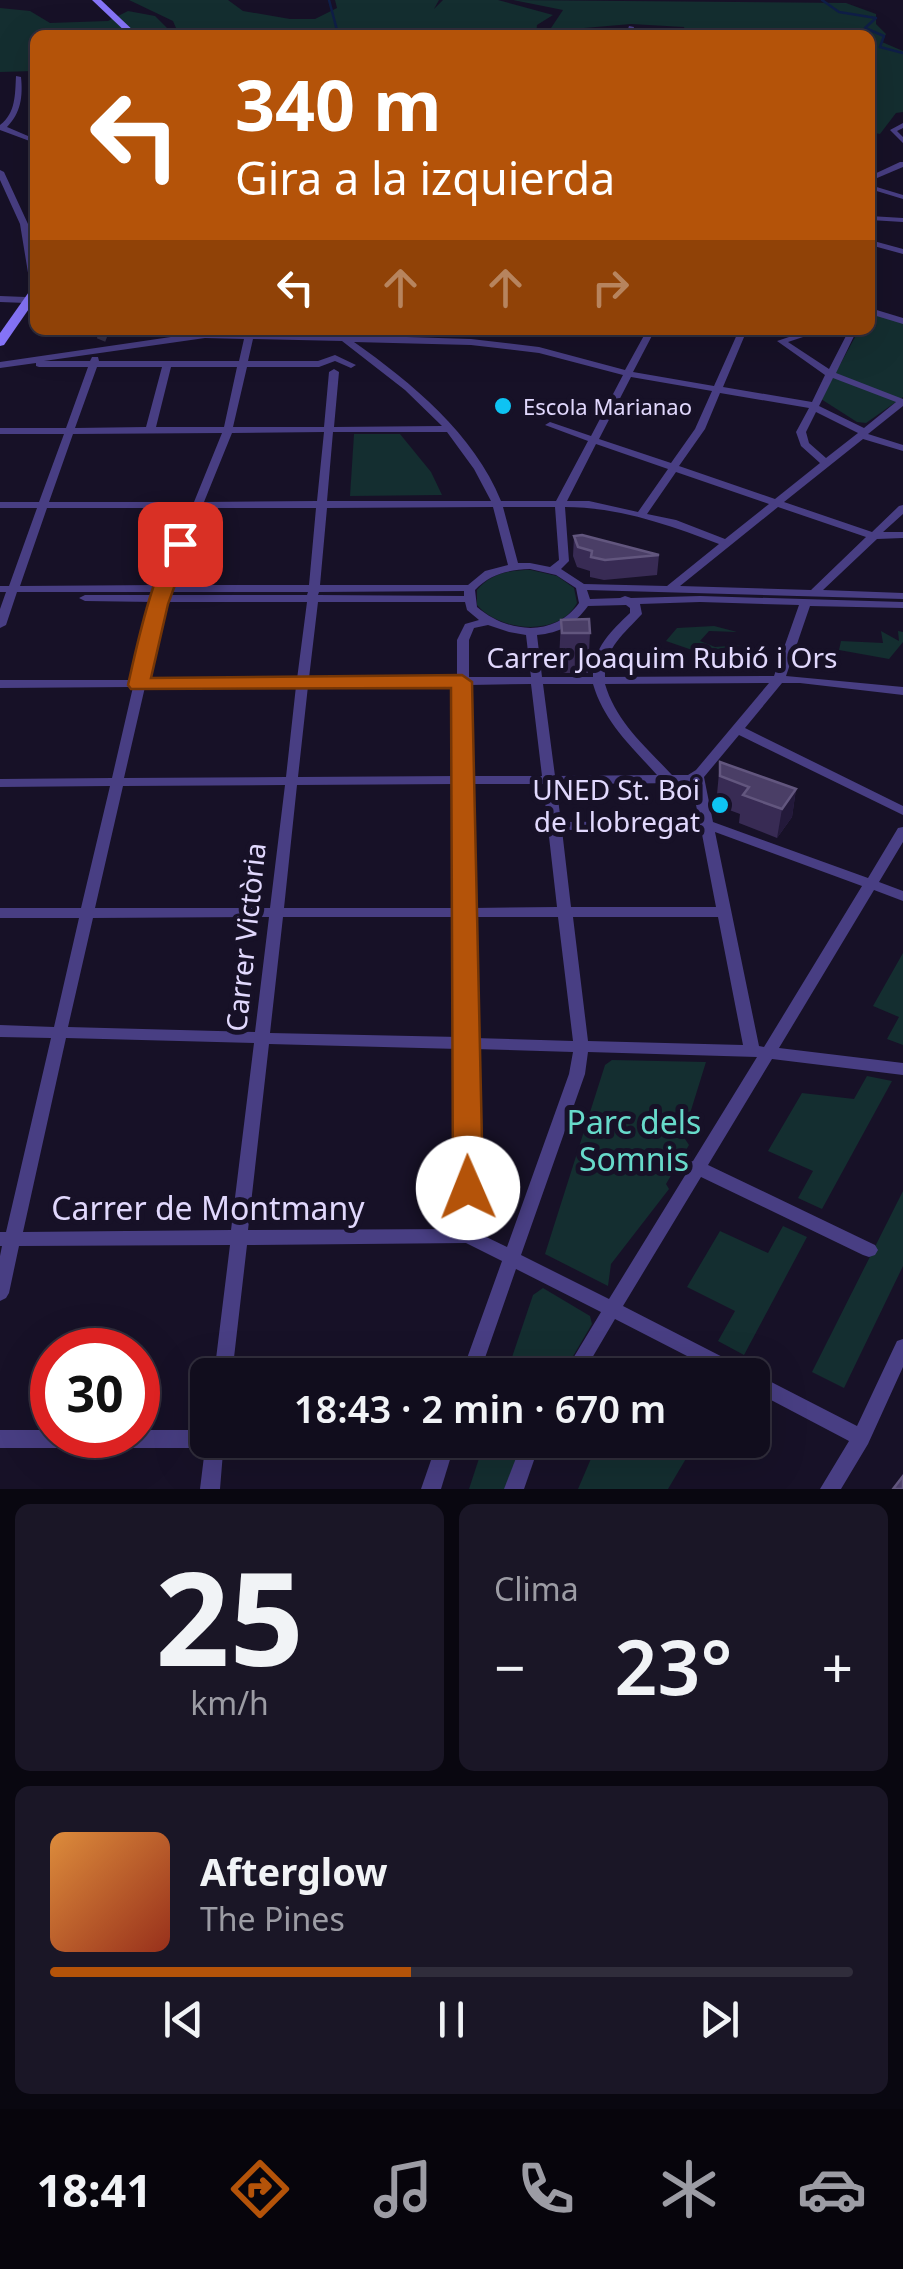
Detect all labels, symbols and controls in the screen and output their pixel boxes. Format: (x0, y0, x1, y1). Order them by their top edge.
text: 340 m (235, 56, 442, 152)
icon: left (70, 70, 200, 200)
text: Gira a la izquierda (235, 147, 615, 208)
icon: left (268, 260, 323, 315)
icon: ahead (373, 260, 428, 315)
icon: ahead (478, 260, 533, 315)
icon: right (583, 260, 638, 315)
place label: Escola Marianao (523, 391, 692, 421)
marker: Escola Marianao (492, 395, 514, 417)
pin (138, 502, 223, 587)
icon: arrive (153, 517, 208, 572)
street label: Carrer Joaquim Rubió i Ors (487, 638, 837, 676)
place label: UNED St. Boi de Llobregat (532, 770, 700, 840)
marker: UNED St. Boi de Llobregat (709, 794, 731, 816)
street label: Carrer Victòria (216, 841, 274, 1033)
park label: Parc dels Somnis (567, 1100, 701, 1180)
position arrow (416, 1136, 520, 1240)
street label: Carrer de Montmany (51, 1186, 365, 1229)
speed limit sign: 30 (30, 1328, 160, 1458)
text: 18:43 · 2 min · 670 m (294, 1382, 666, 1434)
text: 25 (155, 1527, 304, 1704)
text: Clima (494, 1567, 579, 1610)
text: 23° (615, 1615, 732, 1717)
text: − (494, 1629, 525, 1704)
text: + (822, 1629, 853, 1704)
text: km/h (190, 1681, 269, 1724)
text: Afterglow (200, 1845, 388, 1897)
text: The Pines (200, 1897, 345, 1940)
icon: previous (156, 1992, 211, 2047)
icon: pause (424, 1992, 479, 2047)
icon: next (692, 1992, 747, 2047)
icon: directions (225, 2154, 295, 2224)
icon: music (368, 2154, 438, 2224)
icon: phone (511, 2154, 581, 2224)
icon: climate (654, 2154, 724, 2224)
icon: car (797, 2154, 867, 2224)
text: 18:41 (36, 2159, 152, 2220)

